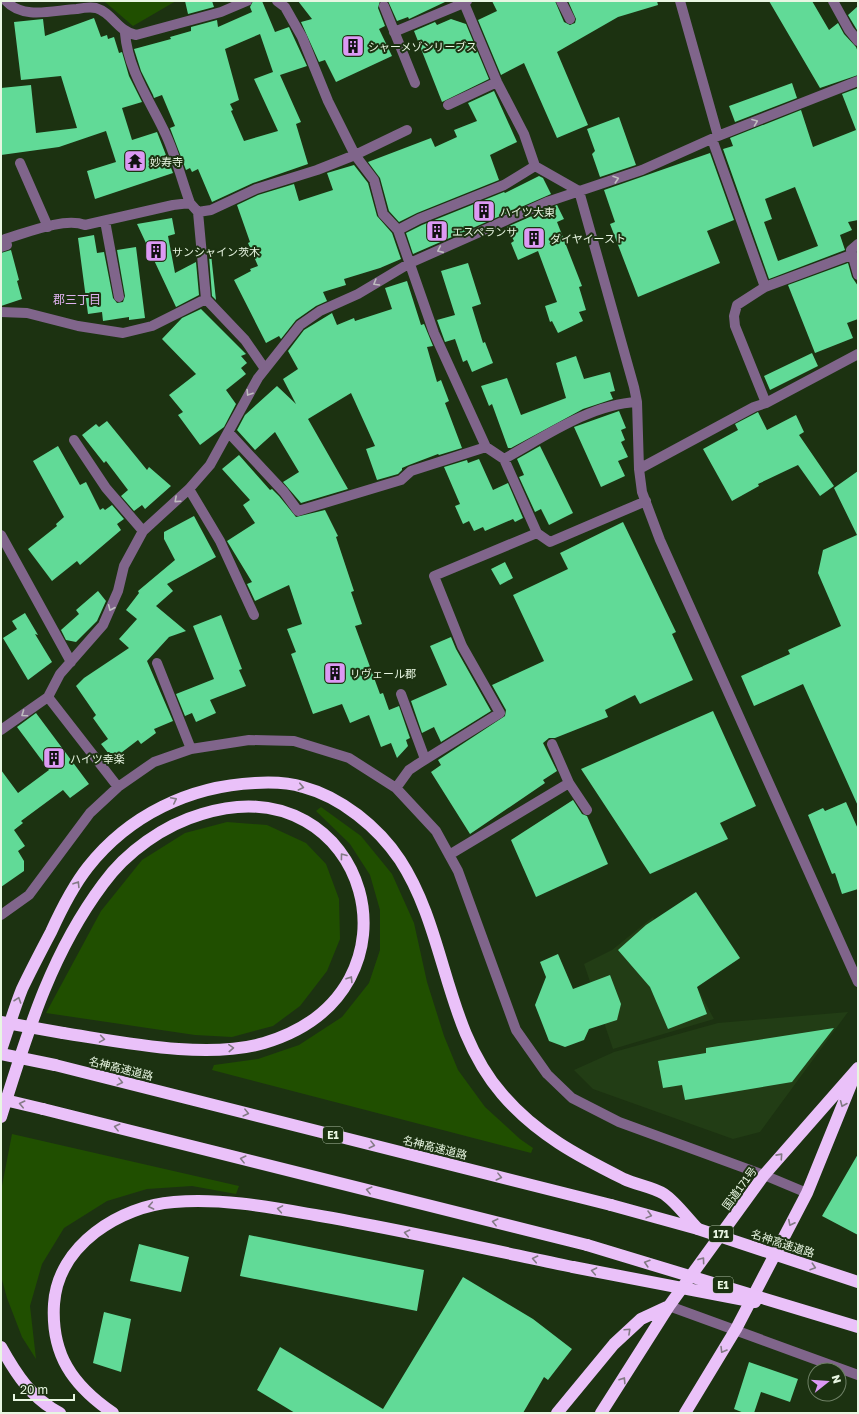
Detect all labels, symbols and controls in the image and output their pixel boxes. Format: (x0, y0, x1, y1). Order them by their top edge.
building icon: シャーメゾンリーブス (340, 33, 366, 59)
place label: シャーメゾンリーブス (368, 40, 477, 53)
one-way arrow (751, 119, 758, 127)
temple icon: 妙寿寺 (122, 148, 148, 174)
place label: 妙寿寺 (150, 155, 183, 168)
one-way arrow (613, 175, 620, 184)
building icon: ハイツ大東 (471, 198, 497, 224)
place label: ハイツ大東 (500, 205, 555, 218)
building icon: エスペランサ (424, 218, 450, 244)
place label: エスペランサ (452, 225, 517, 238)
building icon: ダイヤイースト (521, 225, 547, 251)
place label: ダイヤイースト (550, 232, 626, 245)
building icon: サンシャイン茨木 (143, 238, 169, 264)
place label: サンシャイン茨木 (172, 245, 260, 258)
one-way arrow (437, 245, 444, 253)
one-way arrow (373, 279, 380, 286)
district label: 郡三丁目 (53, 292, 101, 307)
one-way arrow (246, 389, 254, 396)
one-way arrow (175, 495, 182, 502)
one-way arrow (108, 603, 116, 611)
building icon: リヴェール郡 (322, 660, 348, 686)
place label: リヴェール郡 (350, 667, 416, 680)
one-way arrow (22, 709, 29, 716)
building icon: ハイツ幸楽 (41, 745, 67, 771)
place label: ハイツ幸楽 (70, 752, 125, 765)
one-way arrow (298, 782, 304, 790)
one-way arrow (170, 798, 177, 805)
one-way arrow (341, 853, 348, 860)
one-way arrow (72, 882, 79, 889)
one-way arrow (346, 976, 353, 983)
one-way arrow (14, 997, 22, 1004)
one-way arrow (99, 1034, 105, 1043)
one-way arrow (228, 1044, 234, 1053)
street label: 名神高速道路 (87, 1054, 155, 1082)
one-way arrow (117, 1077, 124, 1085)
one-way arrow (840, 1100, 848, 1108)
one-way arrow (19, 1101, 25, 1109)
one-way arrow (243, 1109, 250, 1117)
one-way arrow (114, 1124, 120, 1132)
road number: E1 (323, 1127, 343, 1143)
street label: 名神高速道路 (401, 1133, 469, 1161)
one-way arrow (369, 1140, 376, 1149)
one-way arrow (775, 1154, 782, 1161)
one-way arrow (240, 1155, 247, 1164)
street label: 国道171号 (719, 1164, 759, 1212)
one-way arrow (495, 1172, 502, 1181)
one-way arrow (366, 1187, 372, 1195)
one-way arrow (148, 1202, 154, 1210)
one-way arrow (277, 1205, 283, 1214)
one-way arrow (646, 1211, 652, 1219)
one-way arrow (492, 1218, 499, 1227)
one-way arrow (788, 1219, 795, 1227)
road number: 171 (709, 1226, 733, 1242)
street label: 名神高速道路 (750, 1227, 816, 1259)
one-way arrow (404, 1229, 411, 1238)
one-way arrow (532, 1255, 538, 1264)
one-way arrow (697, 1258, 704, 1265)
one-way arrow (643, 1259, 650, 1268)
one-way arrow (809, 1262, 816, 1271)
one-way arrow (591, 1267, 597, 1276)
road number: E1 (713, 1277, 733, 1293)
one-way arrow (624, 1329, 631, 1336)
one-way arrow (720, 1346, 728, 1353)
north arrow (807, 1362, 847, 1402)
text: N (830, 1373, 844, 1385)
scale bar (14, 1376, 74, 1402)
one-way arrow (618, 1378, 625, 1385)
text: 20 m (20, 1382, 48, 1397)

